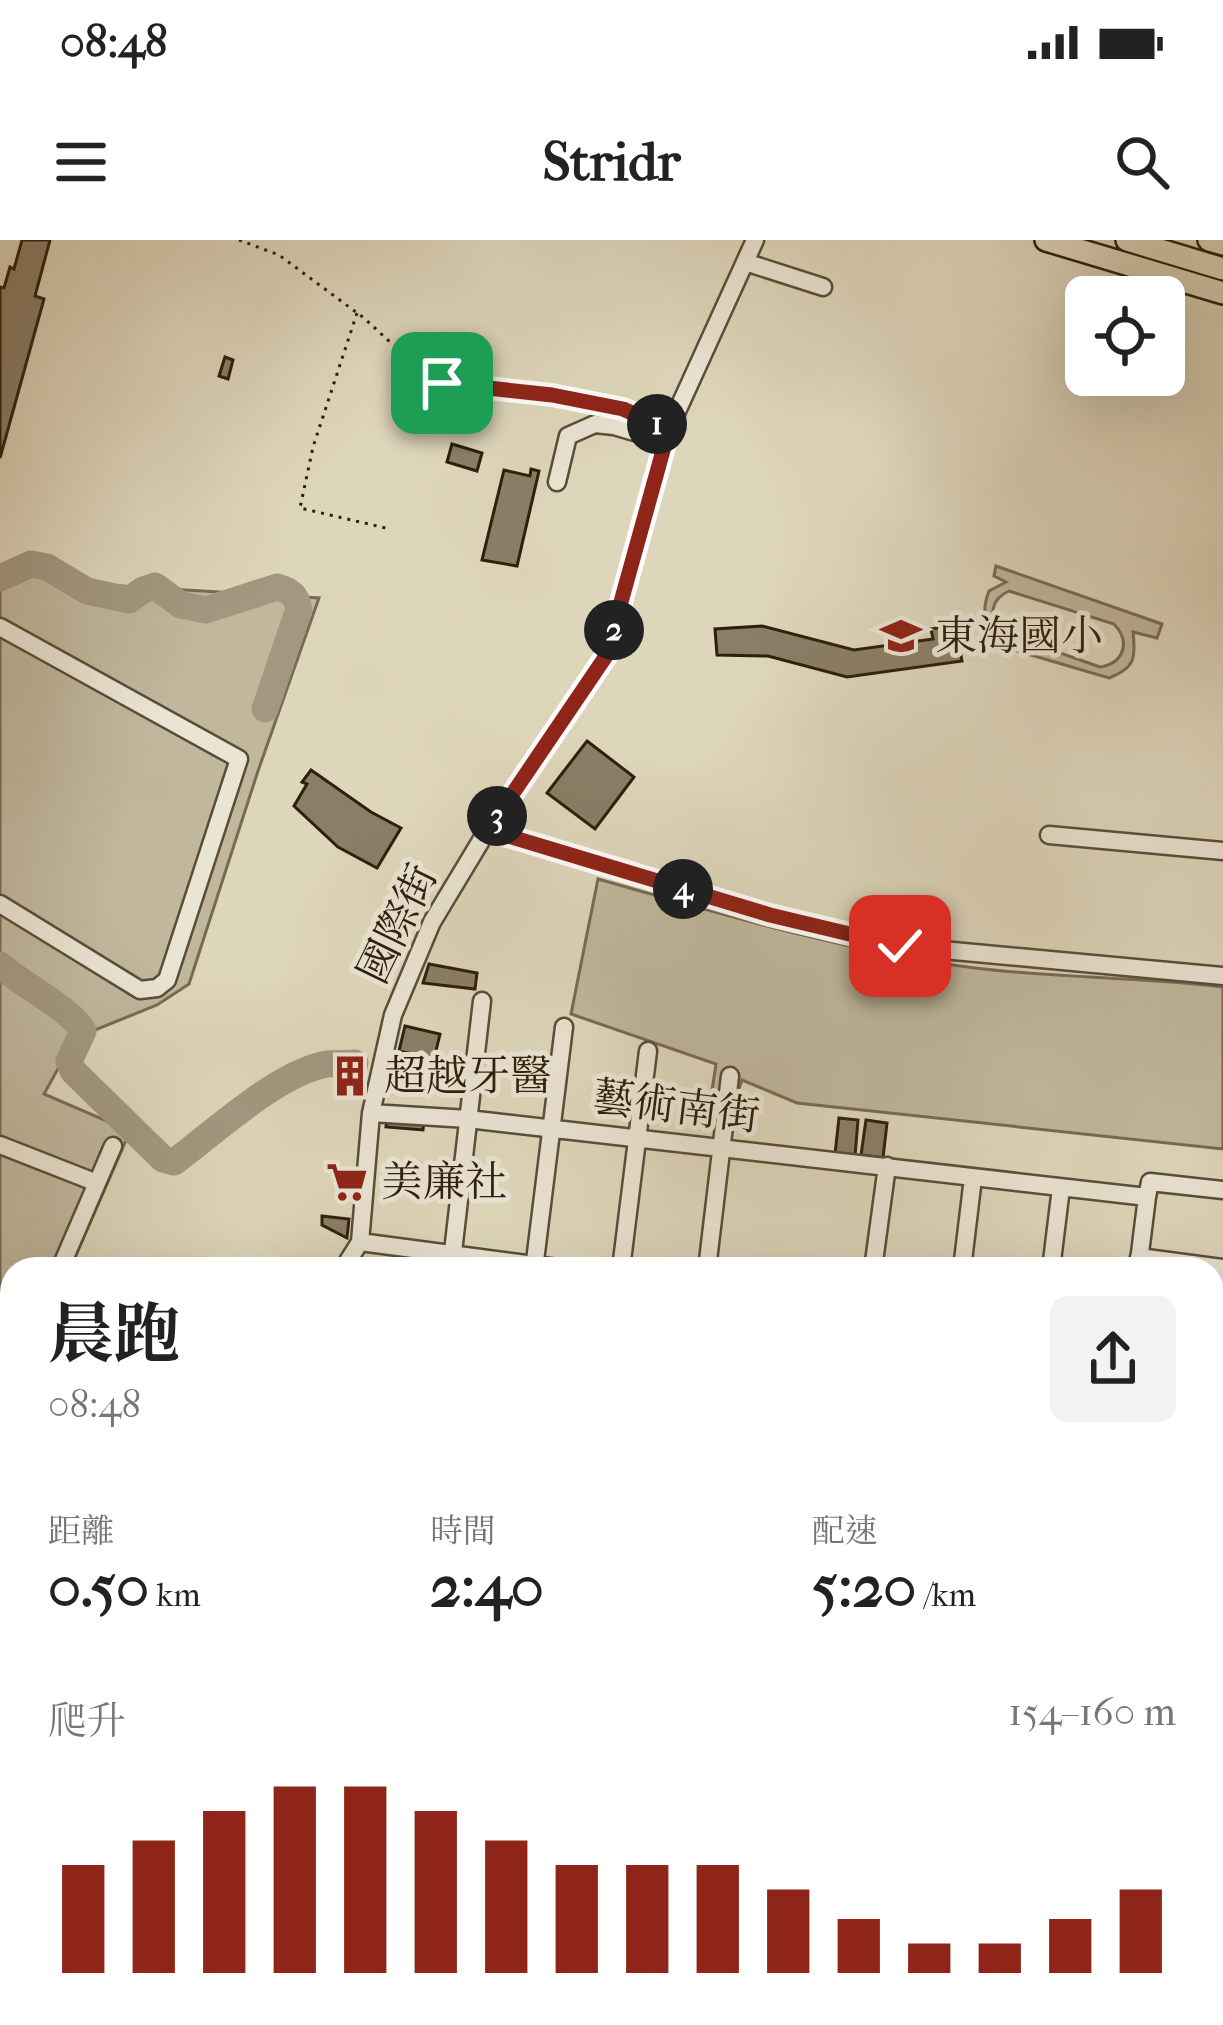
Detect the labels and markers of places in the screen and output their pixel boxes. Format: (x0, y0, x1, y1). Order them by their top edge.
pin (391, 332, 493, 434)
pin: 1 (627, 394, 687, 454)
pin: 2 (584, 600, 644, 660)
place label: 東海國小 (935, 612, 1103, 661)
school or university icon: 東海國小 (878, 613, 924, 659)
pin: 3 (467, 786, 527, 846)
pin: 4 (653, 859, 713, 919)
pin (849, 895, 951, 997)
place label: 超越牙醫 (384, 1052, 552, 1101)
building icon: 超越牙醫 (327, 1053, 373, 1099)
place label: 美廉社 (381, 1158, 507, 1207)
supermarket icon: 美廉社 (324, 1159, 370, 1205)

